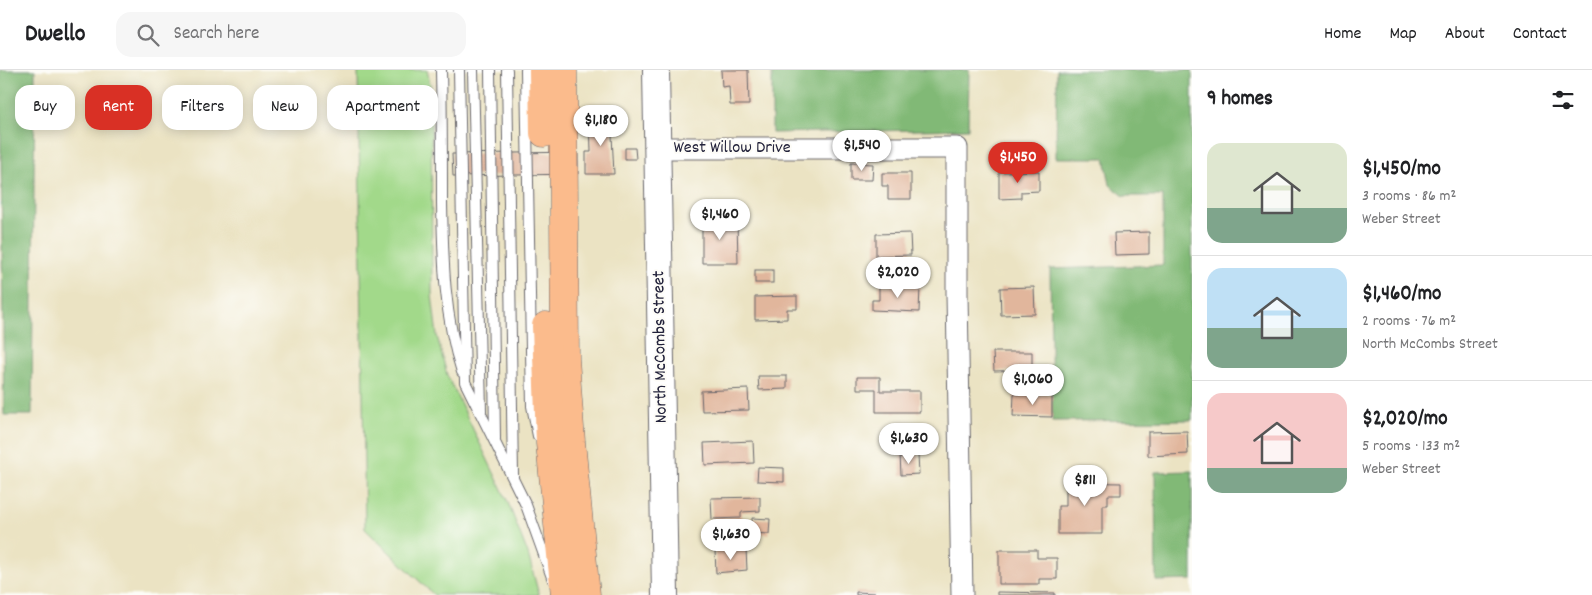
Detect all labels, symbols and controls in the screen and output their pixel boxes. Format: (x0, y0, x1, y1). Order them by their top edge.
search box (116, 12, 466, 57)
text: Dwello (25, 18, 86, 52)
icon: search (134, 21, 162, 49)
text: Search here (174, 21, 259, 48)
text: Home (1324, 22, 1361, 47)
text: Map (1389, 22, 1417, 47)
text: About (1445, 22, 1485, 47)
text: Contact (1513, 22, 1567, 47)
chip: Buy (15, 85, 75, 130)
chip: Rent (85, 85, 152, 130)
chip: Filters (162, 85, 243, 130)
chip: New (253, 85, 317, 130)
chip: Apartment (327, 85, 438, 130)
text: 9 homes (1207, 85, 1273, 115)
icon: filters (1549, 86, 1577, 114)
pin: $1,180 (560, 104, 642, 147)
text: $1,180 (584, 109, 618, 132)
pin: $1,540 (821, 129, 903, 172)
text: $1,540 (843, 134, 881, 157)
street label: West Willow Drive (673, 136, 791, 161)
pin: $1,450 (977, 142, 1059, 184)
text: $1,450 (999, 146, 1037, 169)
text: $1,450/mo (1362, 155, 1441, 185)
icon: home (1247, 163, 1307, 223)
text: 3 rooms · 86 m² (1362, 185, 1456, 208)
pin: $1,460 (679, 198, 761, 241)
text: $1,460 (701, 203, 739, 226)
text: Weber Street (1362, 208, 1441, 231)
pin: $2,020 (857, 256, 939, 299)
text: $2,020 (877, 261, 919, 284)
street label: North McCombs Street (647, 270, 675, 424)
text: $1,460/mo (1362, 280, 1441, 310)
icon: home (1247, 288, 1307, 348)
text: 2 rooms · 76 m² (1362, 310, 1456, 333)
text: North McCombs Street (1362, 333, 1498, 356)
pin: $1,060 (992, 364, 1074, 406)
text: $1,060 (1013, 368, 1053, 391)
text: $2,020/mo (1362, 405, 1448, 435)
icon: home (1247, 413, 1307, 473)
pin: $1,630 (868, 422, 950, 465)
text: $1,630 (890, 427, 928, 450)
text: 5 rooms · 133 m² (1362, 435, 1460, 458)
text: Weber Street (1362, 458, 1441, 481)
pin: $811 (1055, 464, 1115, 507)
text: $811 (1074, 469, 1096, 492)
pin: $1,630 (690, 518, 772, 561)
text: $1,630 (712, 523, 750, 546)

